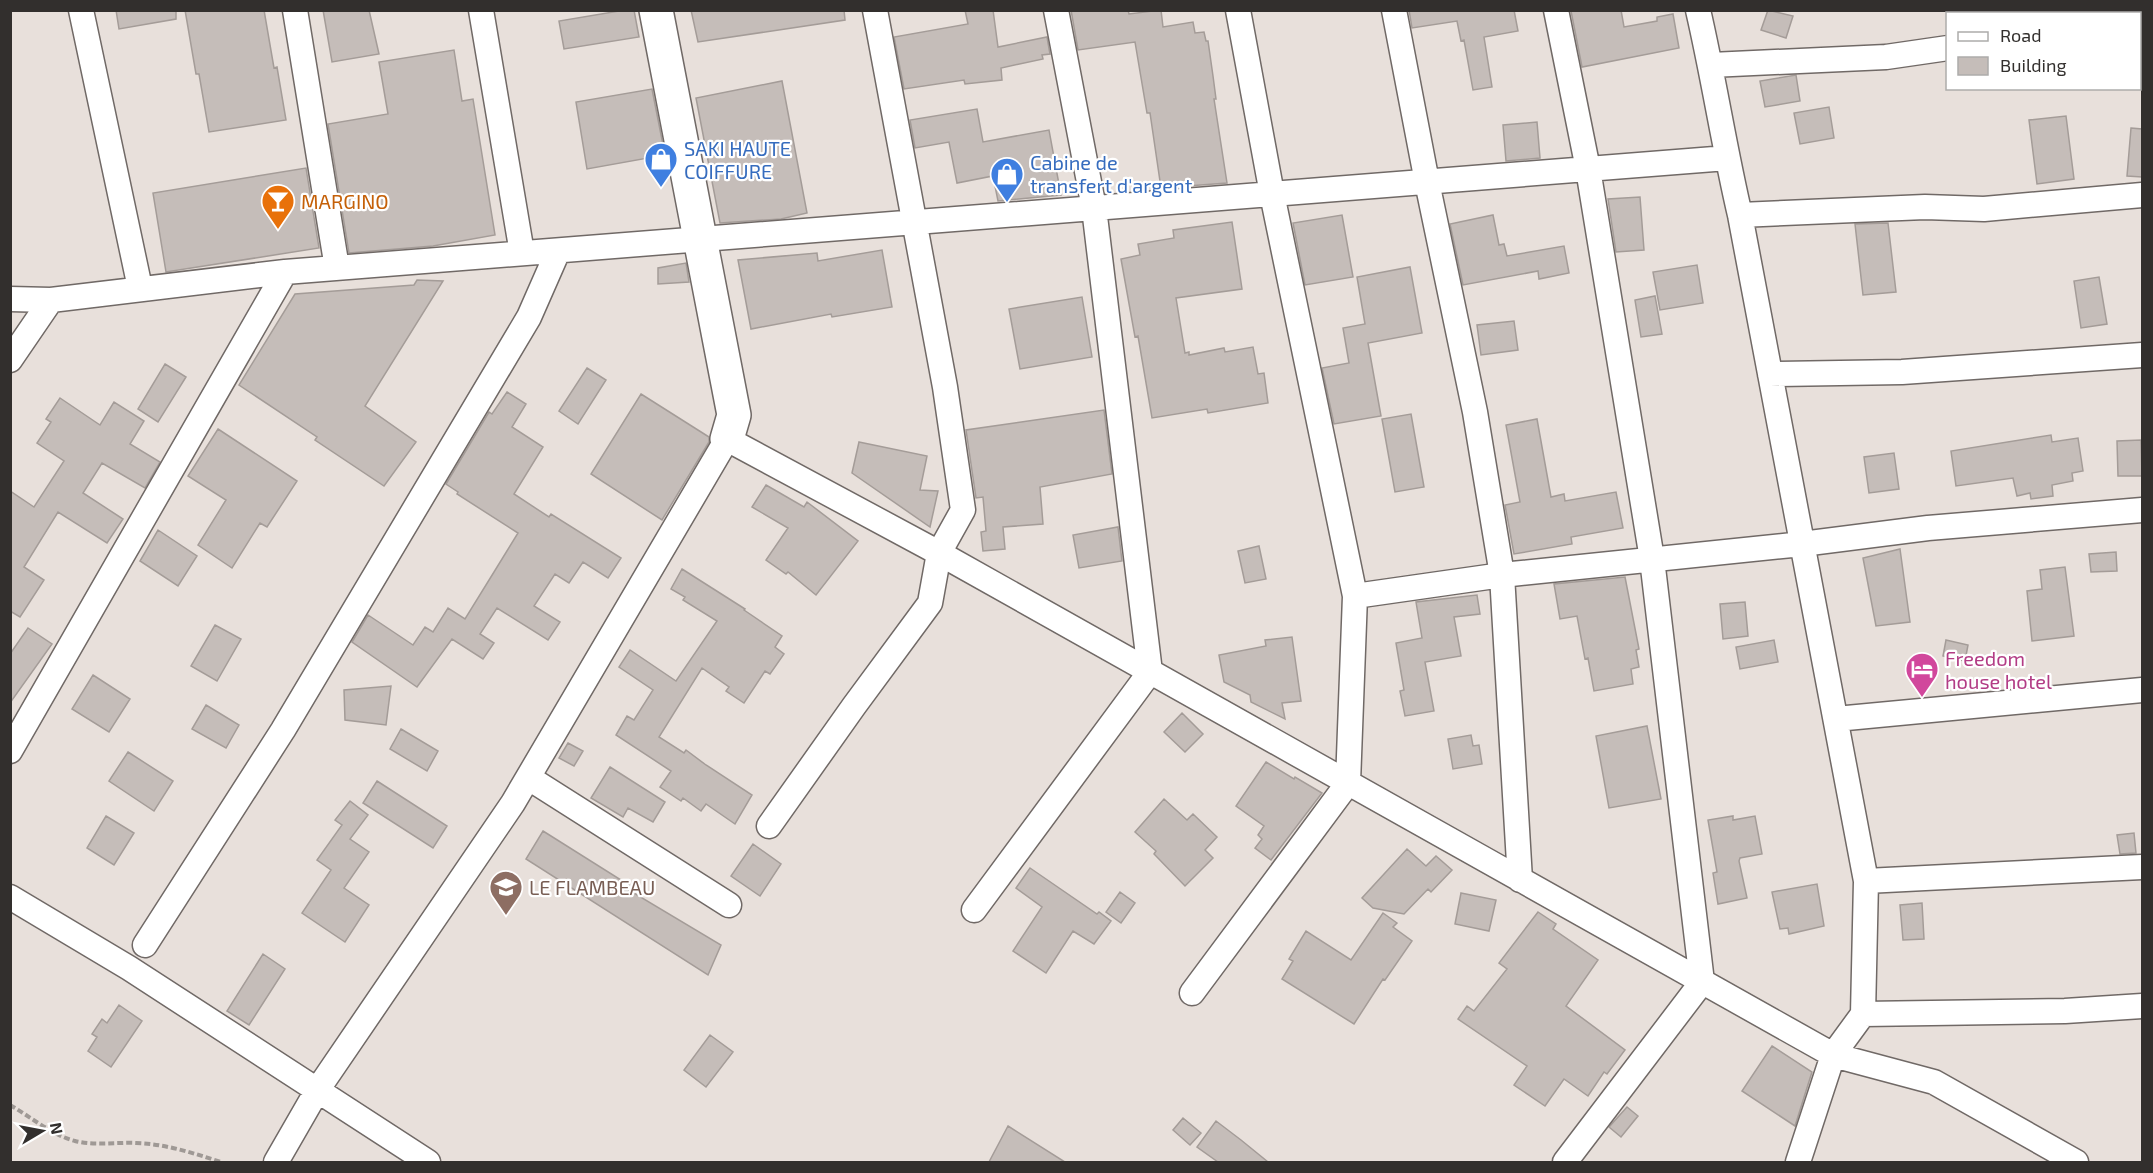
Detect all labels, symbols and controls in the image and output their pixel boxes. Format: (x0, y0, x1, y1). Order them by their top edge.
legend (1946, 12, 2141, 90)
text: Road (2000, 24, 2041, 46)
text: Building (2000, 54, 2067, 76)
place label: SAKI HAUTE COIFFURE (684, 136, 791, 183)
shop icon: SAKI HAUTE COIFFURE (643, 141, 679, 188)
place label: Cabine de transfert d'argent (1030, 150, 1193, 197)
shop icon: Cabine de transfert d'argent (989, 156, 1025, 203)
bar icon: MARGINO (260, 183, 296, 230)
place label: MARGINO (301, 189, 389, 213)
place label: Freedom house hotel (1945, 646, 2052, 693)
hotel icon: Freedom house hotel (1904, 651, 1940, 698)
school or university icon: LE FLAMBEAU (488, 869, 524, 916)
place label: LE FLAMBEAU (529, 875, 655, 899)
north arrow (12, 1101, 72, 1161)
text: N (47, 1121, 68, 1136)

